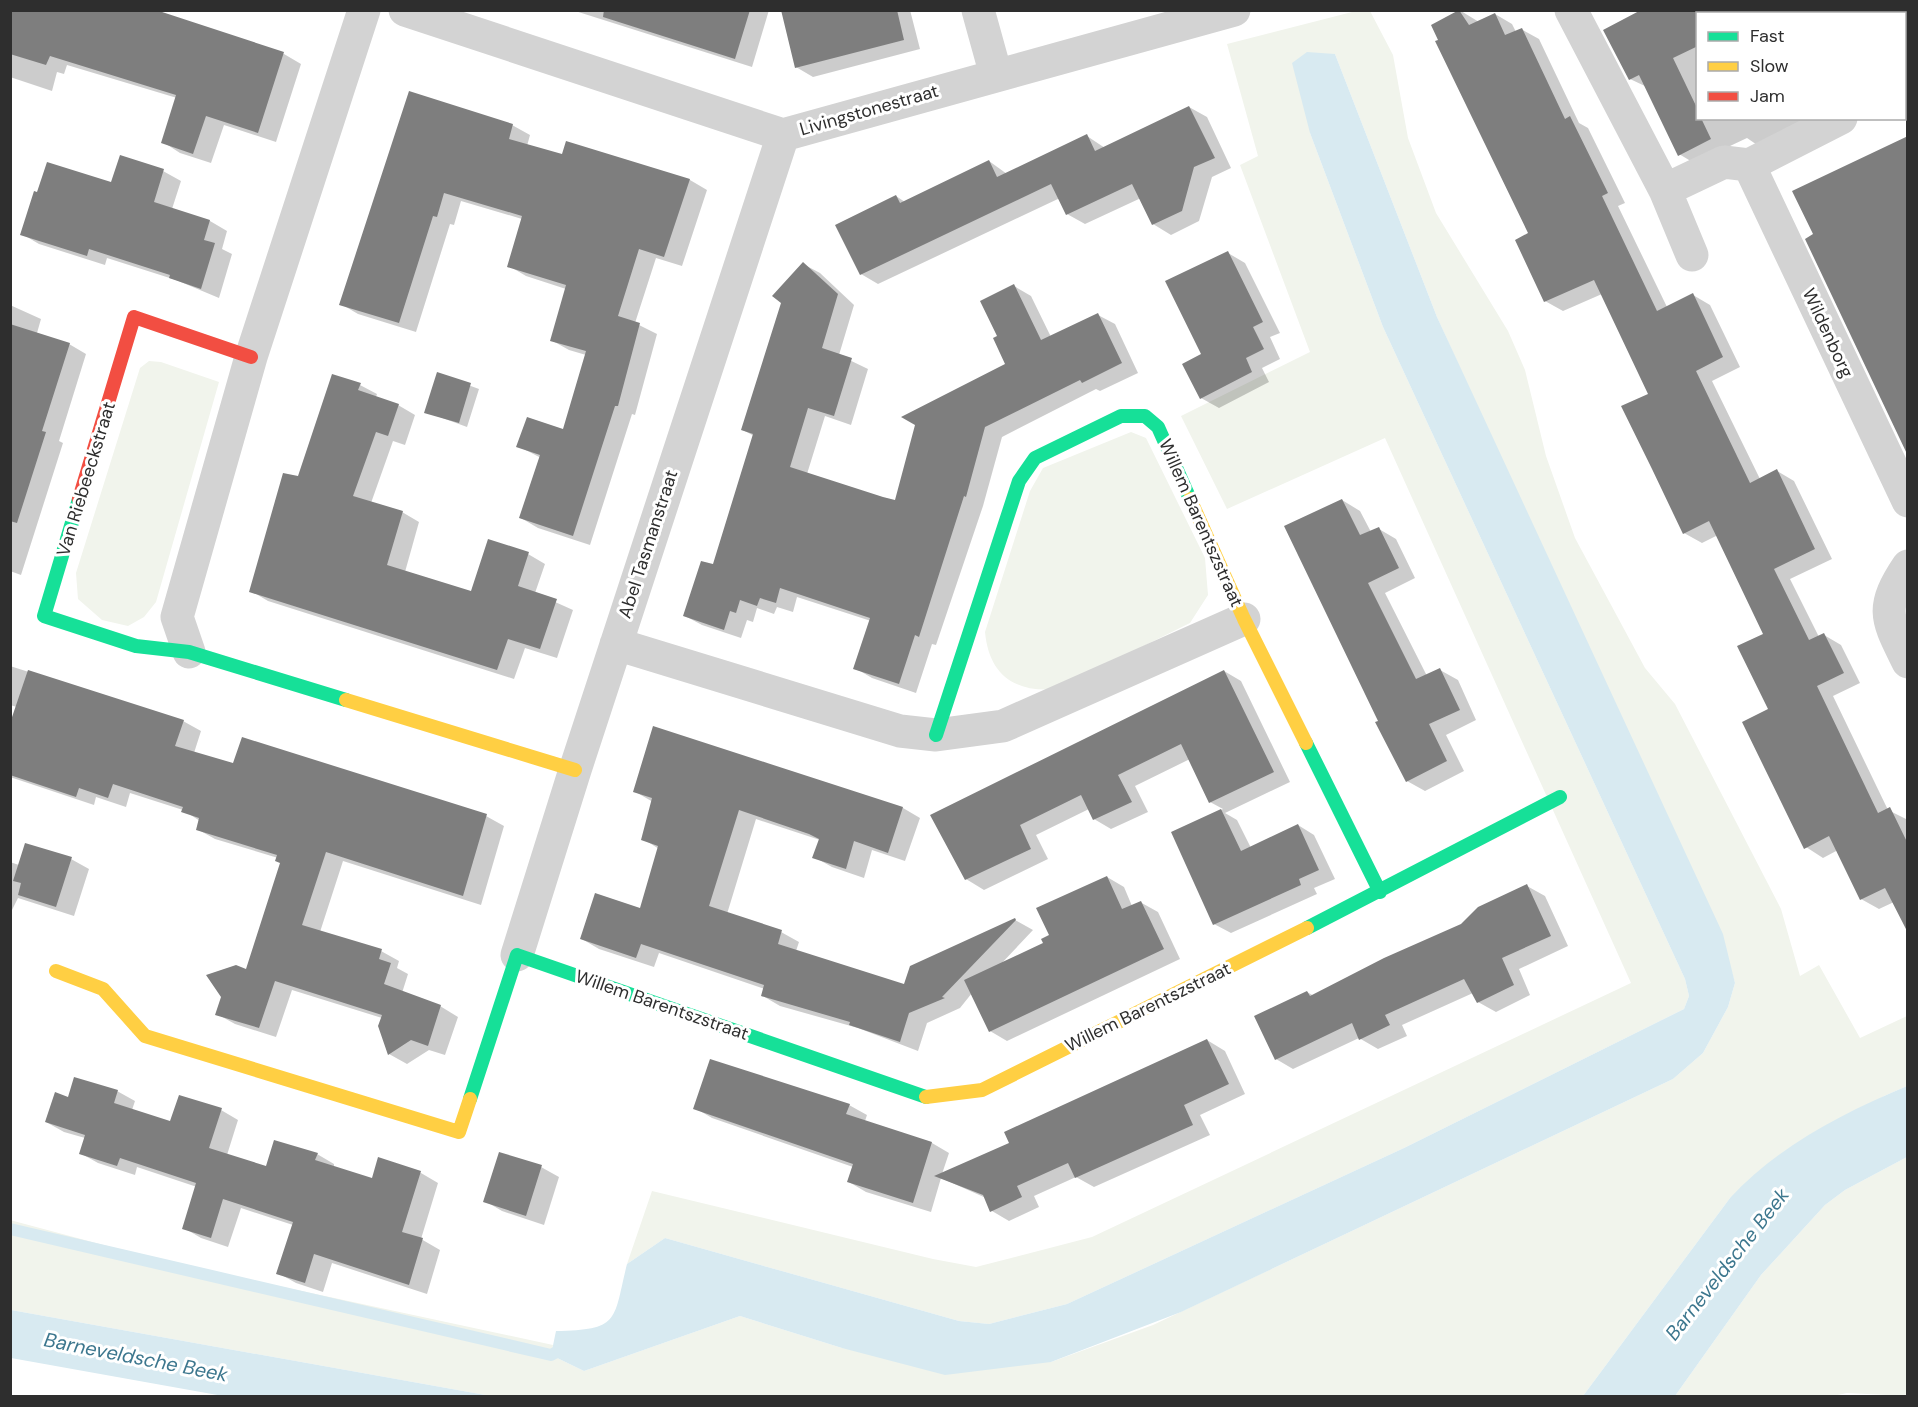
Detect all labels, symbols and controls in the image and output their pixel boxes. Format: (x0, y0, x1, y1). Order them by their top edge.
legend (1696, 12, 1906, 120)
text: Fast (1750, 24, 1785, 48)
text: Slow (1750, 54, 1789, 78)
street label: Livingstonestraat (797, 79, 941, 141)
text: Jam (1750, 84, 1785, 108)
street label: Wildenborg (1797, 284, 1859, 382)
street label: Van Riebeeckstraat (51, 399, 121, 559)
street label: Willem Barentszstraat (1153, 435, 1249, 611)
street label: Abel Tasmanstraat (613, 467, 683, 621)
street label: Willem Barentszstraat (1061, 956, 1235, 1058)
street label: Willem Barentszstraat (572, 964, 752, 1046)
water label: Barneveldsche Beek (1659, 1182, 1795, 1346)
water label: Barneveldsche Beek (42, 1326, 231, 1388)

